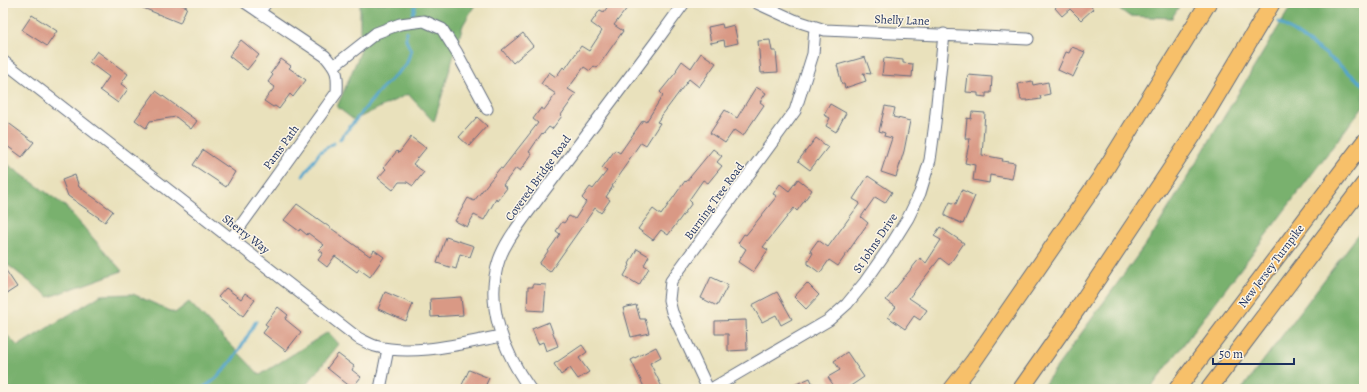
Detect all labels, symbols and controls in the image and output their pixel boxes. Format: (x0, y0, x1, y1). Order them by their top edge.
street label: Shelly Lane (874, 11, 930, 29)
street label: Pams Path (259, 121, 303, 173)
street label: Covered Bridge Road (501, 131, 575, 224)
street label: Burning Tree Road (680, 159, 748, 243)
street label: Sherry Way (219, 210, 274, 258)
street label: St Johns Drive (849, 210, 901, 276)
street label: New Jersey Turnpike (1234, 221, 1308, 311)
scale bar (1213, 340, 1294, 366)
text: 50 m (1219, 346, 1243, 362)

